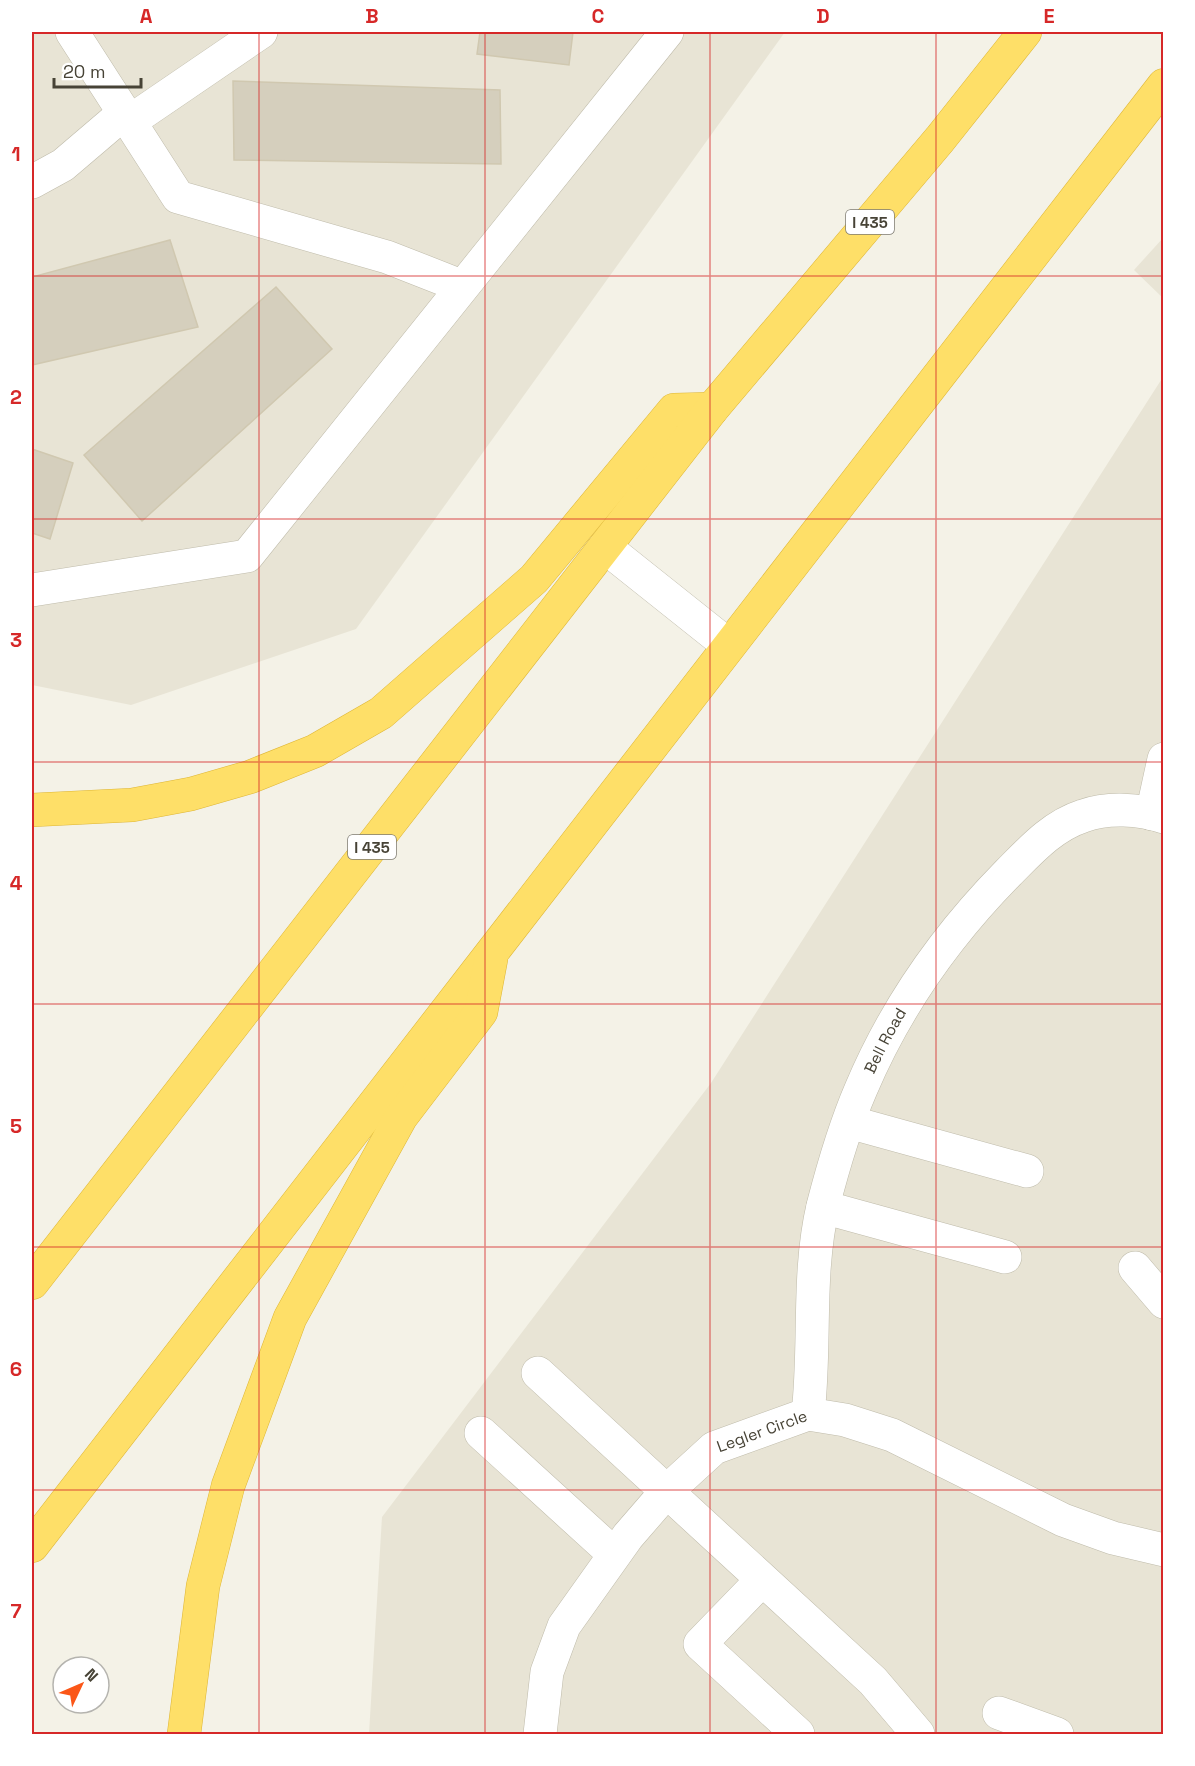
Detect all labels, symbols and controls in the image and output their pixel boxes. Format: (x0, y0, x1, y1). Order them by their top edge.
text: A (140, 3, 153, 29)
text: B (365, 3, 379, 29)
text: C (592, 3, 605, 29)
text: D (816, 3, 830, 29)
text: E (1043, 3, 1055, 29)
scale bar (54, 51, 141, 89)
text: 20 m (63, 60, 106, 83)
text: 1 (11, 141, 21, 167)
road number: I 435 (846, 210, 894, 234)
text: 2 (10, 384, 22, 410)
text: 3 (10, 627, 22, 653)
road number: I 435 (348, 835, 396, 859)
text: 4 (10, 870, 23, 896)
street label: Bell Road (859, 1004, 910, 1077)
text: 5 (10, 1113, 22, 1139)
text: 6 (10, 1356, 22, 1382)
street label: Legler Circle (714, 1405, 810, 1457)
text: 7 (10, 1598, 22, 1624)
north arrow (51, 1655, 111, 1715)
text: N (80, 1664, 103, 1686)

